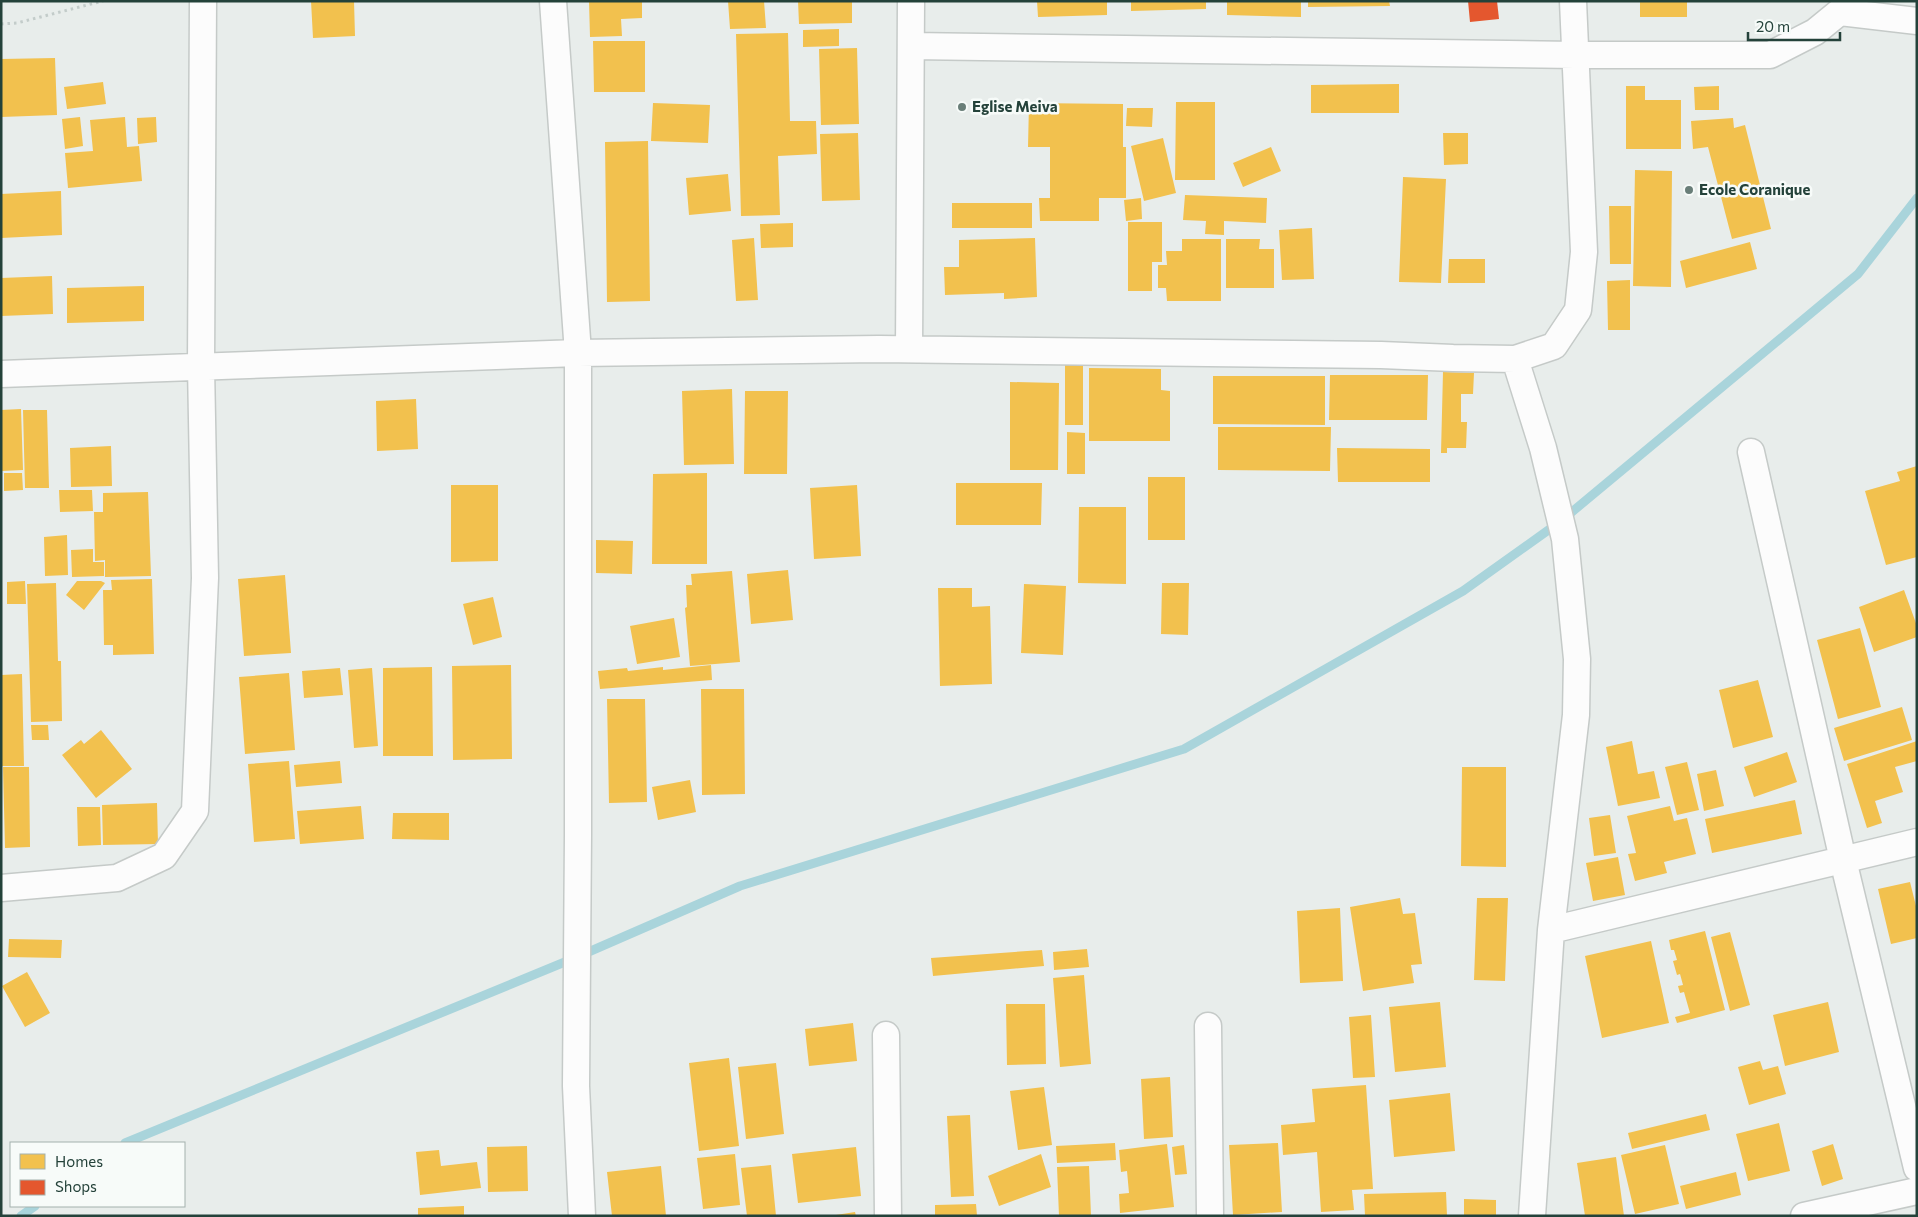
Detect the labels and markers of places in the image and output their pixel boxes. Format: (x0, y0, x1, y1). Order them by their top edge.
place label: Eglise Meiva (972, 97, 1058, 115)
marker: Eglise Meiva (956, 101, 968, 113)
place label: Ecole Coranique (1699, 180, 1810, 198)
marker: Ecole Coranique (1683, 184, 1695, 196)

